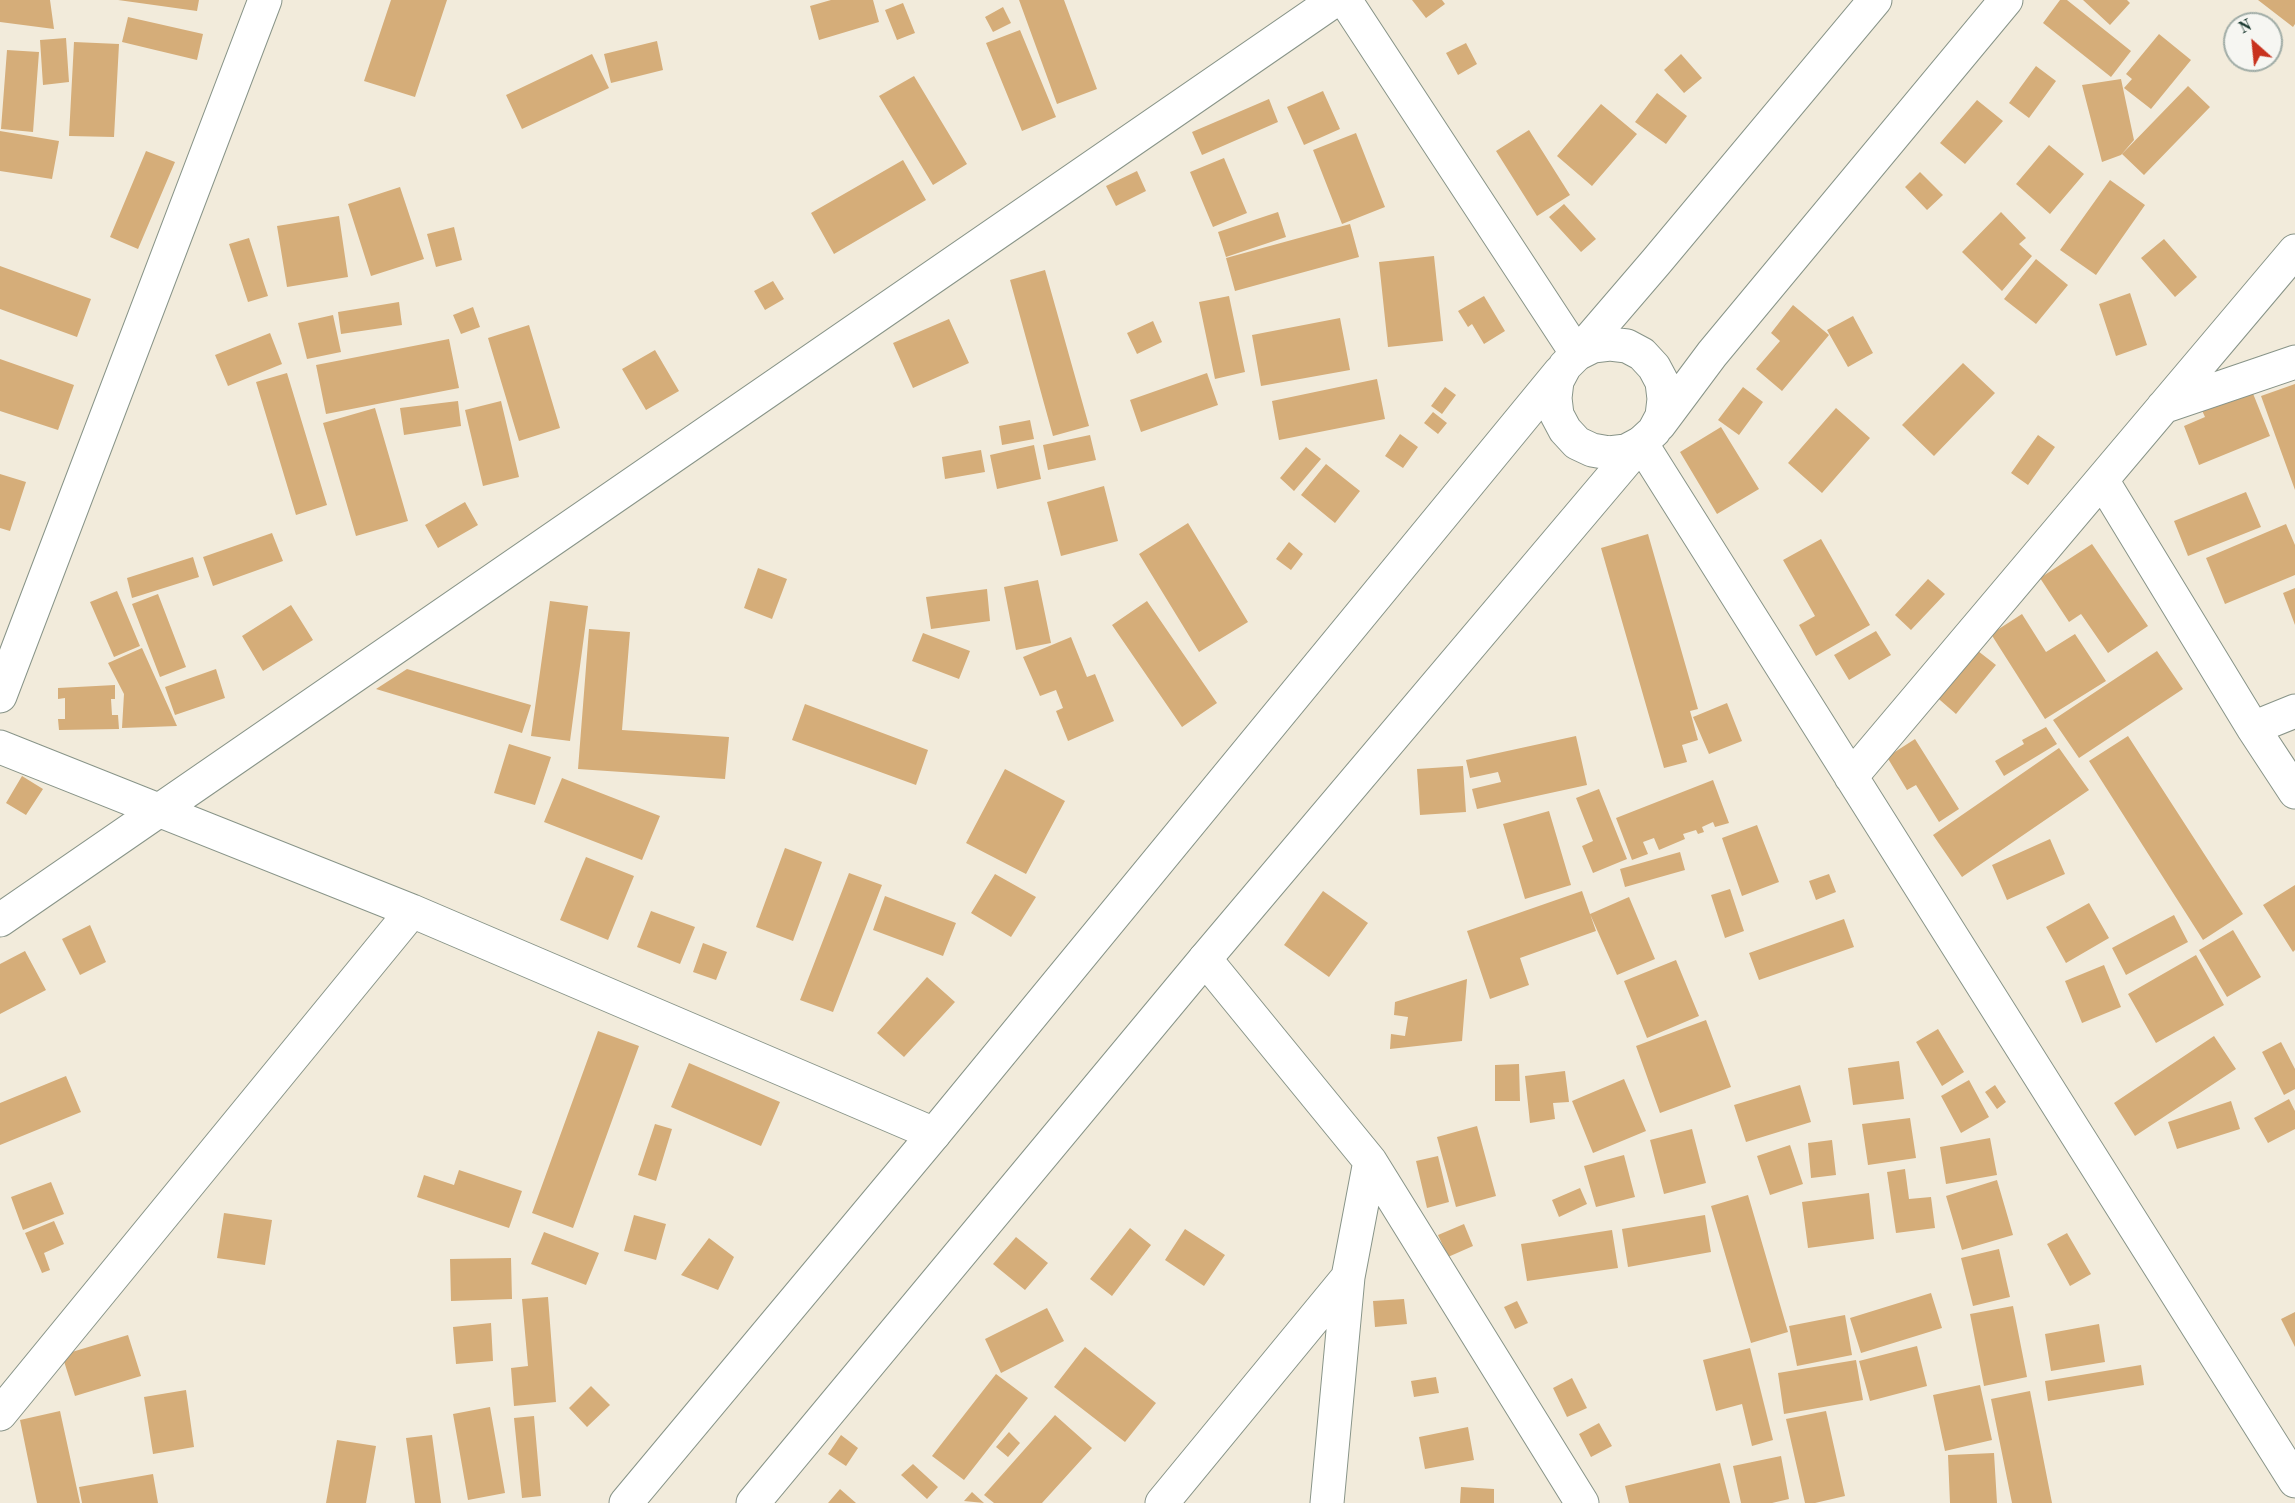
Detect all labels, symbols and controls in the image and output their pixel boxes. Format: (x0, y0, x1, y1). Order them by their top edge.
north arrow (2223, 12, 2283, 72)
text: N (2237, 18, 2255, 38)

